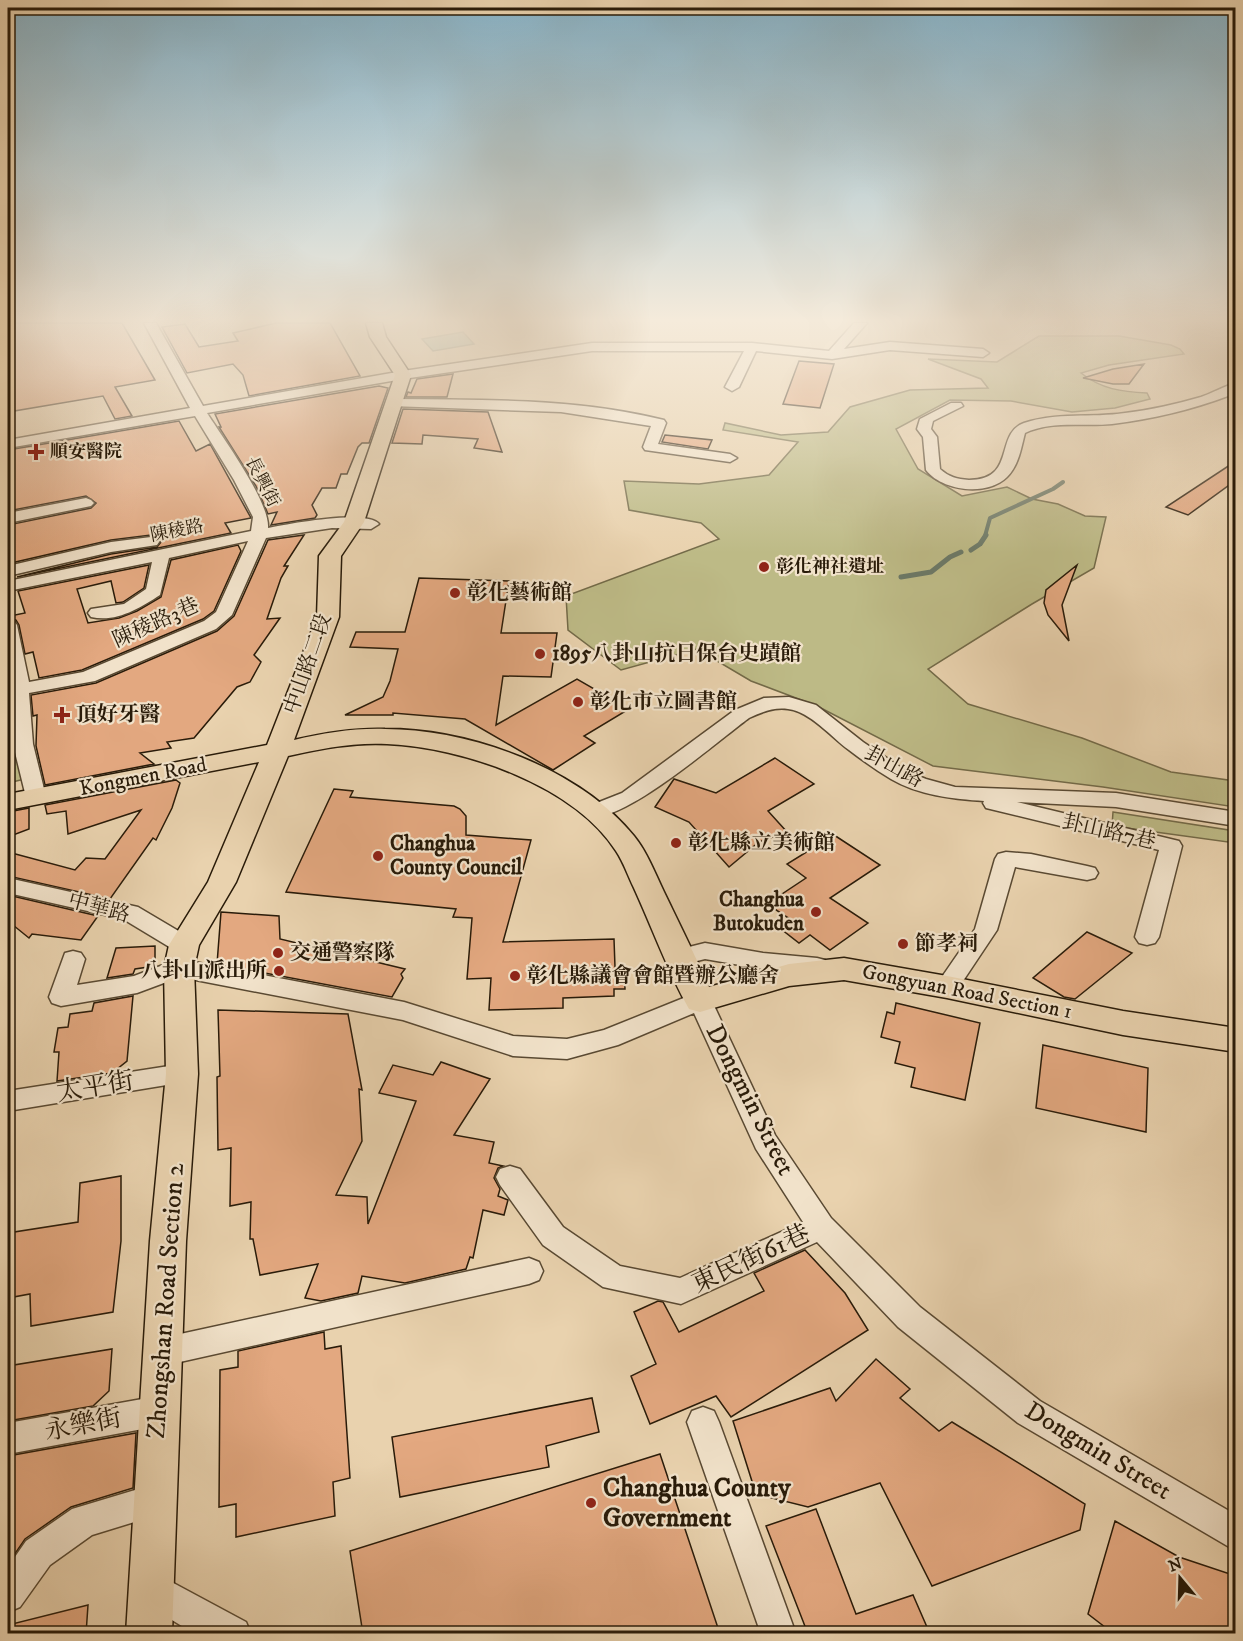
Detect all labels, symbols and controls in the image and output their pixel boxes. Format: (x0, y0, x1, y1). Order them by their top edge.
place label: 順安醫院 (50, 441, 122, 463)
marker: 順安醫院 (27, 443, 45, 461)
street label: 長興街 (240, 453, 284, 511)
street label: 陳稜路 (148, 515, 206, 547)
place label: 彰化神社遺址 (776, 556, 884, 578)
marker: 彰化神社遺址 (757, 560, 771, 574)
place label: 彰化藝術館 (467, 580, 572, 606)
marker: 彰化藝術館 (448, 586, 462, 600)
street label: 陳稜路3巷 (109, 592, 203, 654)
street label: 中山路二段 (279, 610, 337, 718)
place label: 1895八卦山抗日保台史蹟館 (552, 641, 801, 667)
marker: 1895八卦山抗日保台史蹟館 (533, 647, 547, 661)
place label: 彰化市立圖書館 (590, 689, 737, 715)
marker: 彰化市立圖書館 (571, 695, 585, 709)
place label: 頂好牙醫 (76, 702, 160, 728)
marker: 頂好牙醫 (53, 706, 71, 724)
street label: 卦山路 (860, 740, 928, 794)
street label: Kongmen Road (77, 752, 209, 802)
street label: 卦山路7巷 (1060, 809, 1158, 855)
place label: 彰化縣立美術館 (688, 830, 835, 856)
place label: Changhua County Council (390, 831, 523, 881)
marker: 彰化縣立美術館 (669, 836, 683, 850)
marker: Changhua County Council (371, 849, 385, 863)
street label: 中華路 (65, 887, 133, 929)
place label: Changhua Butokuden (713, 887, 805, 937)
marker: Changhua Butokuden (809, 905, 823, 919)
place label: 節孝祠 (915, 931, 978, 957)
marker: 節孝祠 (896, 937, 910, 951)
place label: 交通警察隊 (290, 940, 395, 966)
marker: 交通警察隊 (271, 946, 285, 960)
place label: 八卦山派出所 (141, 958, 267, 984)
street label: Gongyuan Road Section 1 (860, 959, 1074, 1025)
place label: 彰化縣議會會館暨辦公廳舍 (527, 963, 779, 989)
marker: 八卦山派出所 (272, 964, 286, 978)
marker: 彰化縣議會會館暨辦公廳舍 (508, 969, 522, 983)
street label: Dongmin Street (698, 1019, 802, 1181)
street label: 太平街 (54, 1065, 136, 1109)
street label: Zhongshan Road Section 2 (140, 1162, 192, 1440)
street label: 東民街61巷 (686, 1217, 816, 1301)
street label: Dongmin Street (1019, 1394, 1177, 1508)
street label: 永樂街 (42, 1401, 124, 1449)
place label: Changhua County Government (603, 1472, 791, 1535)
marker: Changhua County Government (584, 1496, 598, 1510)
north arrow (1150, 1548, 1210, 1608)
text: N (1166, 1553, 1185, 1576)

